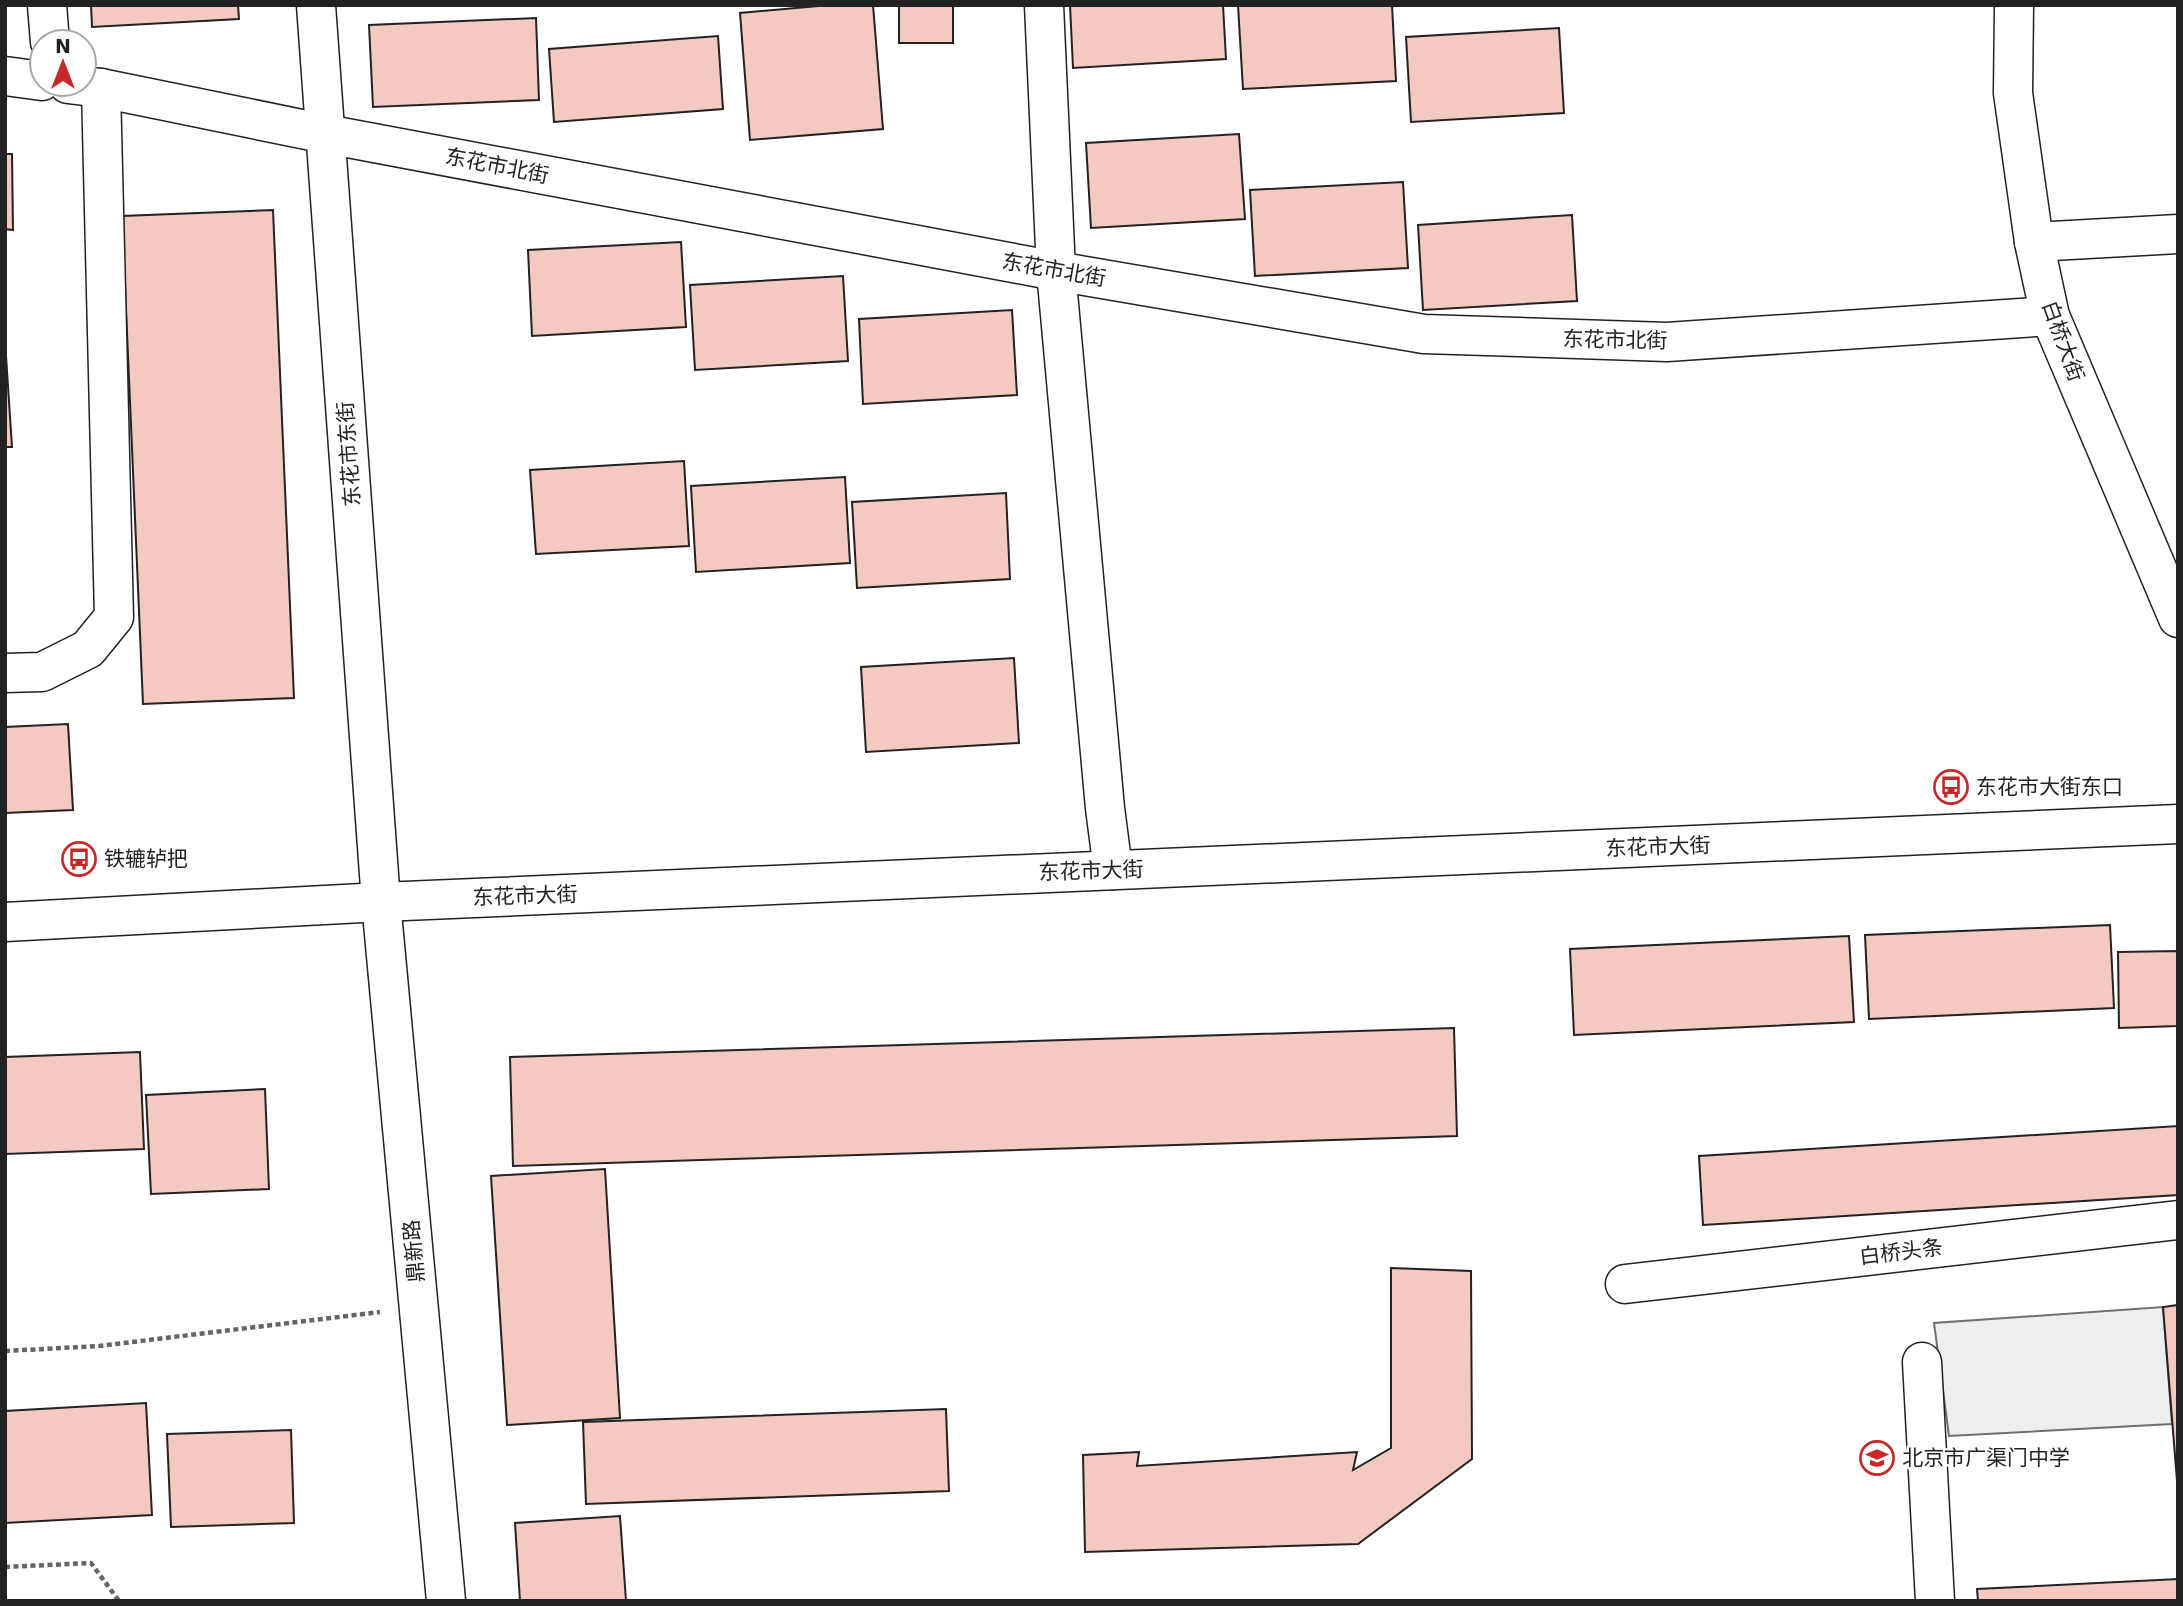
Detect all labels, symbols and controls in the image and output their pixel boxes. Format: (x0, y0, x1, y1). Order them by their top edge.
north arrow (28, 28, 98, 98)
text: N (55, 35, 71, 57)
street label: 东花市北街 (443, 144, 551, 188)
street label: 东花市北街 (1000, 249, 1108, 291)
street label: 白桥大街 (2037, 297, 2089, 385)
street label: 东花市北街 (1562, 327, 1668, 353)
street label: 东花市东街 (333, 401, 365, 507)
bus stop icon: 东花市大街东口 (1932, 768, 1970, 806)
place label: 东花市大街东口 (1976, 775, 2123, 799)
street label: 东花市大街 (1605, 833, 1711, 861)
bus stop icon: 铁辘轳把 (60, 840, 98, 878)
place label: 铁辘轳把 (104, 847, 188, 871)
street label: 东花市大街 (1038, 857, 1144, 885)
street label: 东花市大街 (472, 882, 578, 910)
street label: 鼎新路 (399, 1219, 429, 1283)
street label: 白桥头条 (1858, 1235, 1944, 1269)
school or university icon: 北京市广渠门中学 (1858, 1439, 1896, 1477)
place label: 北京市广渠门中学 (1902, 1446, 2070, 1470)

